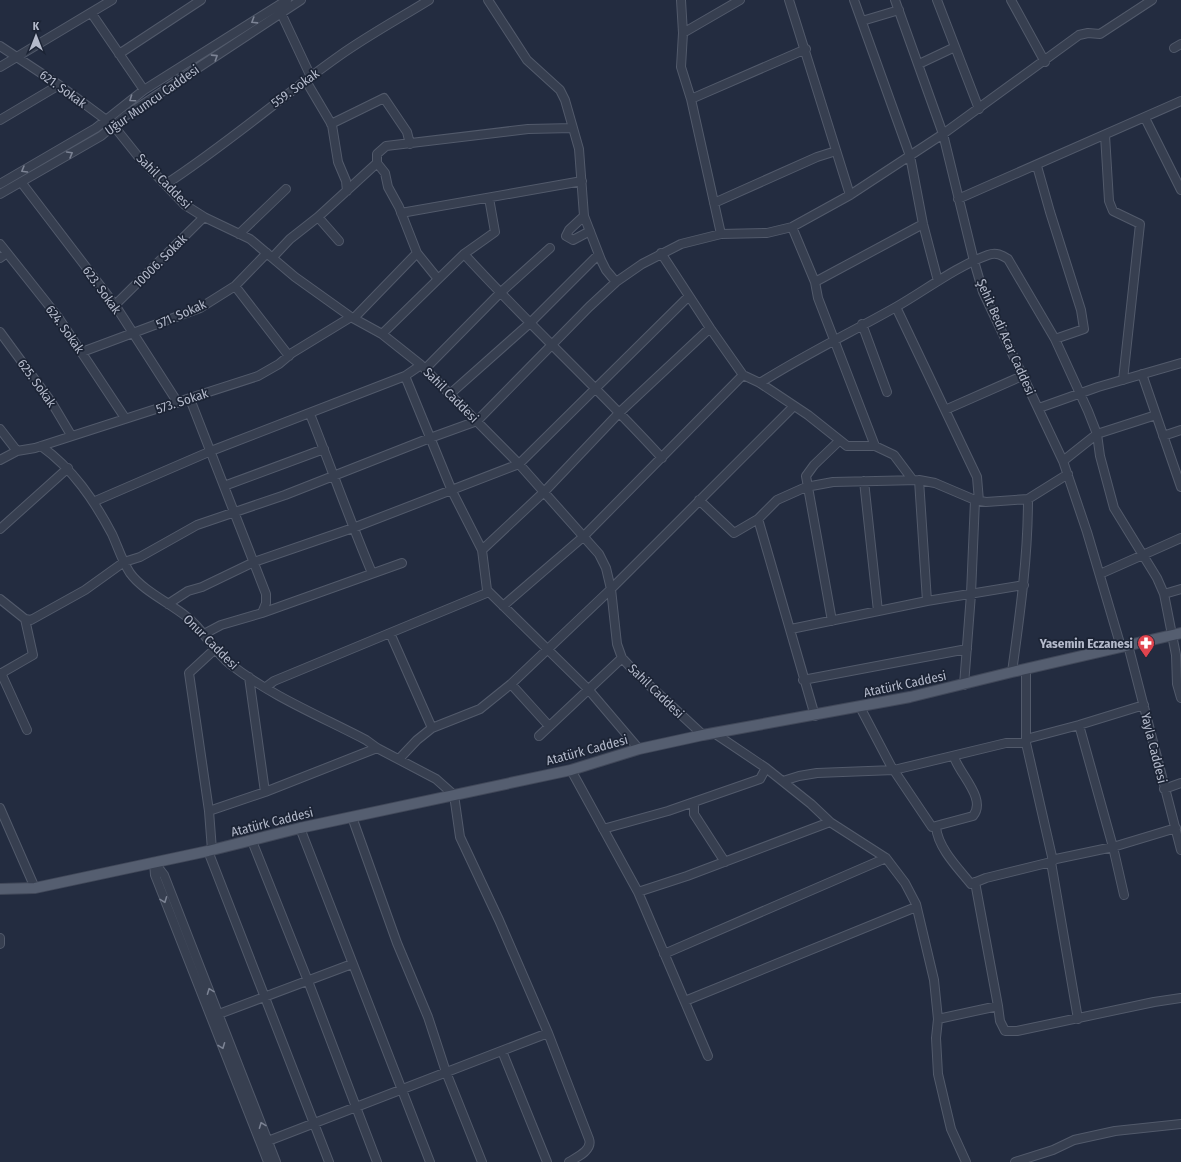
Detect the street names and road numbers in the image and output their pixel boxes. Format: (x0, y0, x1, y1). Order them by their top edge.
street label: Uğur Mumcu Caddesi (102, 62, 202, 138)
street label: 559. Sokak (268, 65, 323, 110)
street label: 621. Sokak (37, 67, 90, 112)
street label: Sahil Caddesi (133, 150, 195, 212)
street label: 10006. Sokak (130, 231, 190, 291)
street label: 623. Sokak (80, 263, 125, 318)
street label: Şehit Bedi Acar Caddesi (974, 277, 1038, 397)
street label: 571. Sokak (154, 296, 209, 332)
street label: 624. Sokak (43, 302, 88, 357)
street label: 625. Sokak (15, 356, 60, 411)
street label: Sahil Caddesi (420, 364, 482, 426)
street label: 573. Sokak (154, 385, 211, 416)
street label: Onur Caddesi (180, 611, 242, 673)
street label: Sahil Caddesi (625, 661, 687, 721)
street label: Atatürk Caddesi (862, 668, 948, 700)
street label: Yayla Caddesi (1138, 711, 1170, 785)
street label: Atatürk Caddesi (544, 732, 630, 768)
street label: Atatürk Caddesi (229, 805, 315, 839)

